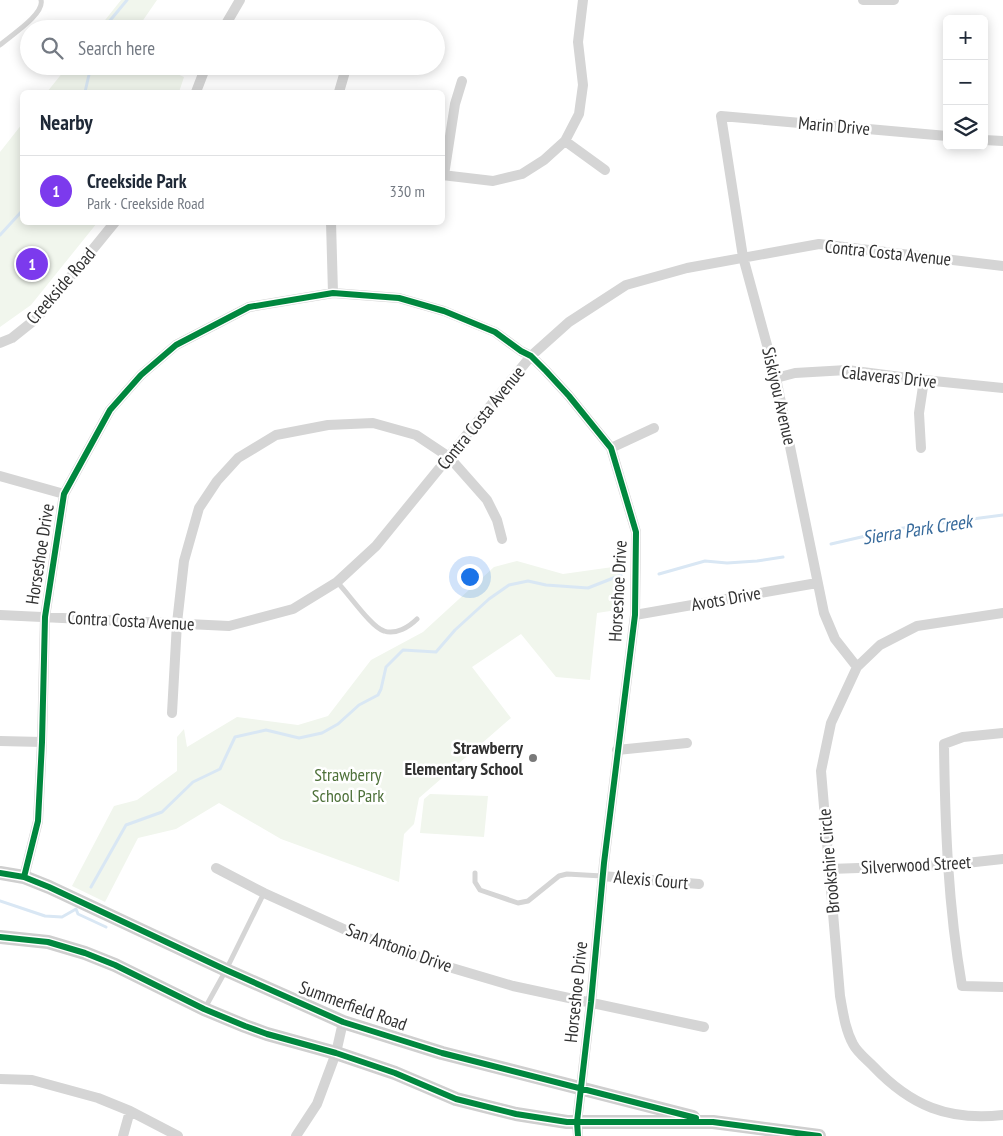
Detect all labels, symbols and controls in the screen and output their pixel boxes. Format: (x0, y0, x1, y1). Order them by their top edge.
map controls (943, 15, 988, 150)
button: + (943, 15, 988, 60)
search box (20, 20, 445, 75)
icon: search (38, 34, 66, 62)
text: Search here (78, 36, 155, 60)
button: − (943, 60, 988, 105)
button: layers (943, 105, 988, 150)
text: Nearby (40, 109, 93, 136)
street label: Marin Drive (797, 111, 871, 140)
text: Creekside Park (87, 169, 186, 193)
text: 1 (52, 181, 60, 201)
text: 330 m (390, 181, 425, 201)
text: Park · Creekside Road (87, 193, 205, 213)
street label: Contra Costa Avenue (824, 234, 952, 271)
street label: Creekside Road (21, 243, 100, 329)
pin: 1 (16, 245, 48, 283)
street label: Siskiyou Avenue (757, 345, 802, 447)
street label: Calaveras Drive (840, 360, 938, 393)
street label: Contra Costa Avenue (432, 361, 529, 474)
street label: Horseshoe Drive (20, 502, 59, 606)
water label: Sierra Park Creek (861, 508, 976, 549)
street label: Horseshoe Drive (603, 540, 632, 642)
your location (457, 564, 483, 590)
street label: Avots Drive (689, 581, 763, 616)
street label: Contra Costa Avenue (67, 606, 195, 635)
place label: Strawberry Elementary School (404, 736, 524, 780)
marker: Strawberry Elementary School (527, 752, 539, 764)
park label: Strawberry School Park (312, 763, 384, 807)
street label: Brookshire Circle (812, 808, 845, 914)
street label: Silverwood Street (860, 850, 972, 879)
street label: Alexis Court (613, 865, 689, 894)
street label: San Antonio Drive (343, 918, 455, 977)
street label: Horseshoe Drive (559, 940, 592, 1044)
street label: Summerfield Road (296, 975, 410, 1036)

